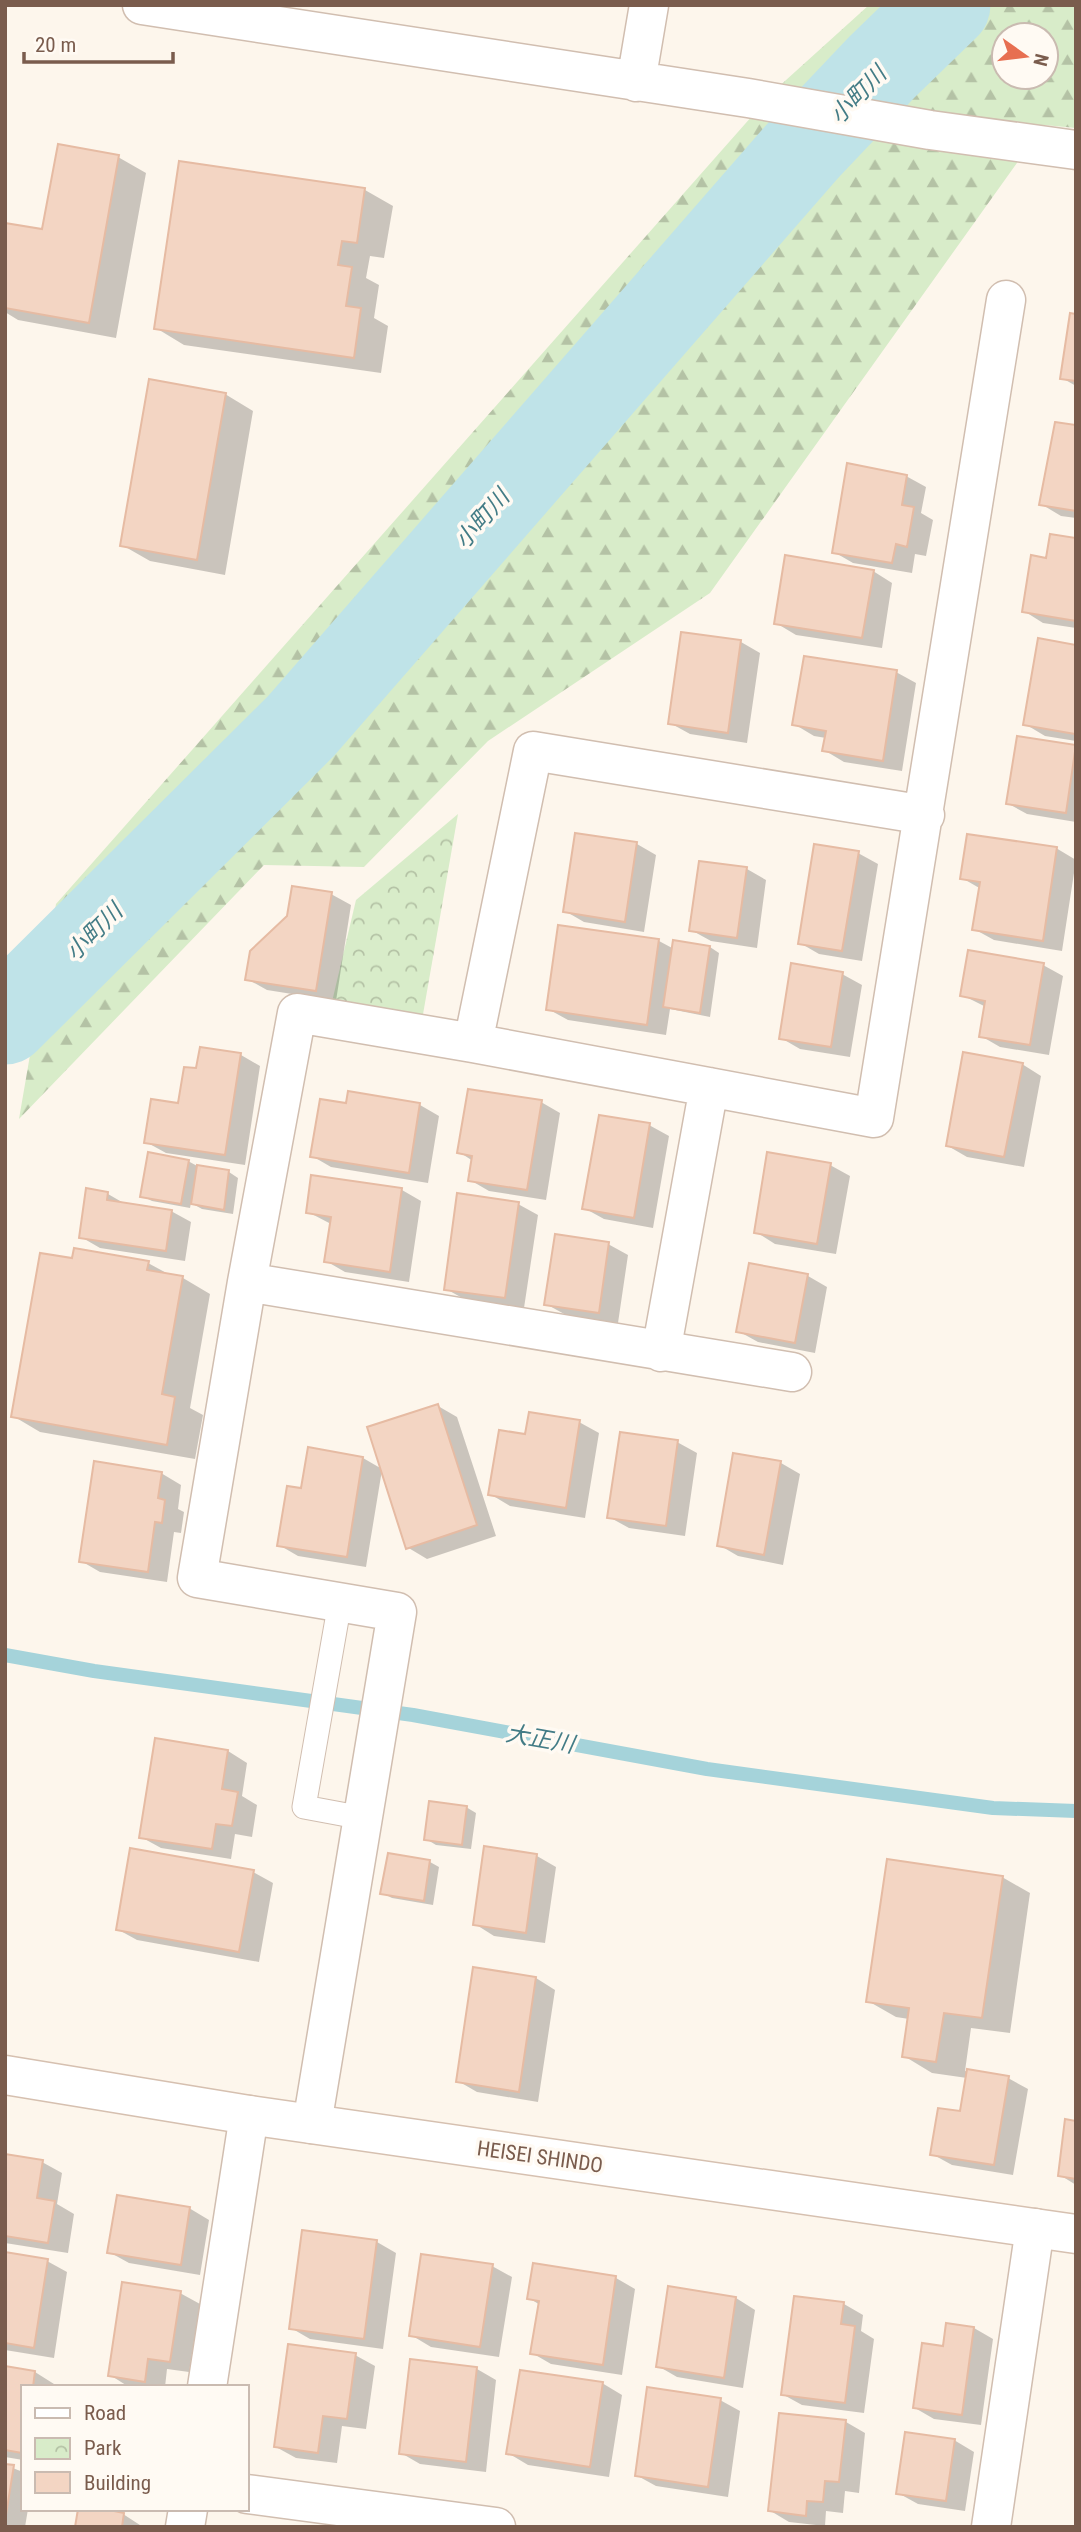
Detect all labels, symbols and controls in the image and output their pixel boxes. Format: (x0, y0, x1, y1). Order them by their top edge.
scale bar (24, 21, 173, 65)
north arrow (990, 21, 1060, 91)
text: 20 m (35, 33, 76, 57)
text: N (1028, 52, 1054, 68)
water label: 小町川 (824, 59, 894, 129)
water label: 小町川 (449, 482, 517, 554)
water label: 小町川 (60, 896, 130, 966)
water label: 大正川 (504, 1720, 579, 1759)
street label: HEISEI SHINDO (475, 2136, 605, 2178)
legend (21, 2385, 248, 2511)
text: Road (84, 2401, 126, 2425)
text: Park (84, 2436, 122, 2460)
text: Building (84, 2471, 151, 2495)

